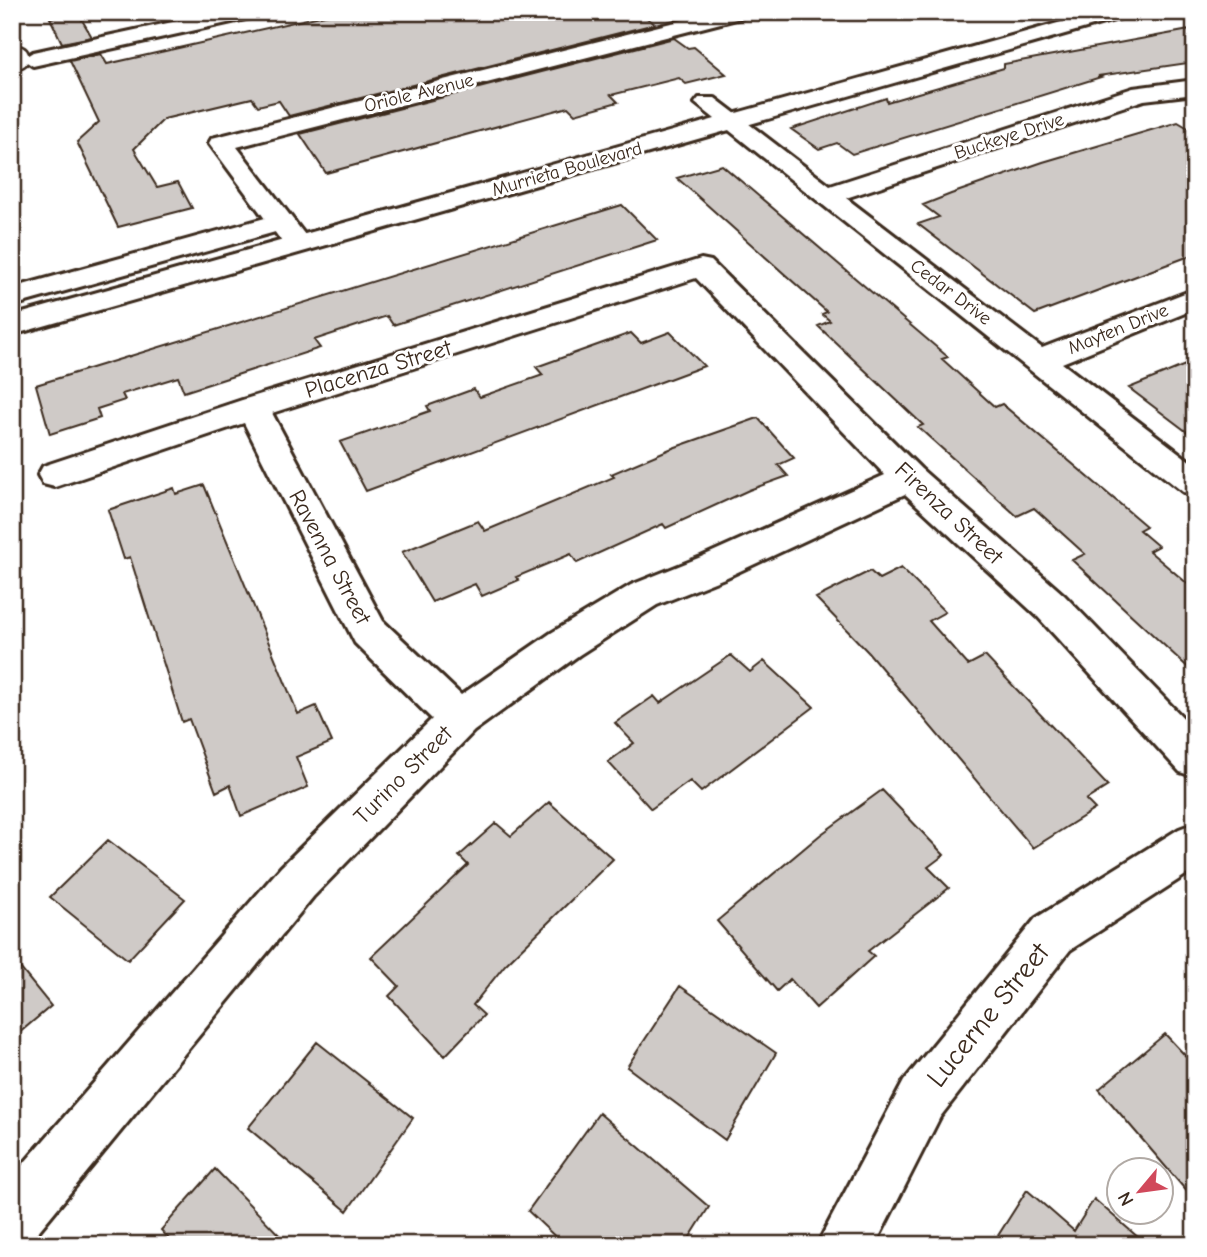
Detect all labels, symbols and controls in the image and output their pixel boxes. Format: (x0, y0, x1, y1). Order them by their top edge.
street label: Oriole Avenue (362, 69, 476, 117)
street label: Buckeye Drive (951, 108, 1067, 164)
street label: Murrieta Boulevard (489, 137, 645, 201)
street label: Cedar Drive (906, 254, 996, 330)
street label: Mayten Drive (1065, 299, 1171, 359)
street label: Placenza Street (302, 333, 456, 404)
street label: Firenza Street (889, 456, 1010, 571)
street label: Ravenna Street (283, 485, 377, 630)
street label: Turino Street (348, 719, 459, 830)
street label: Lucerne Street (920, 936, 1056, 1093)
north arrow (1106, 1156, 1176, 1226)
text: N (1113, 1188, 1139, 1210)

